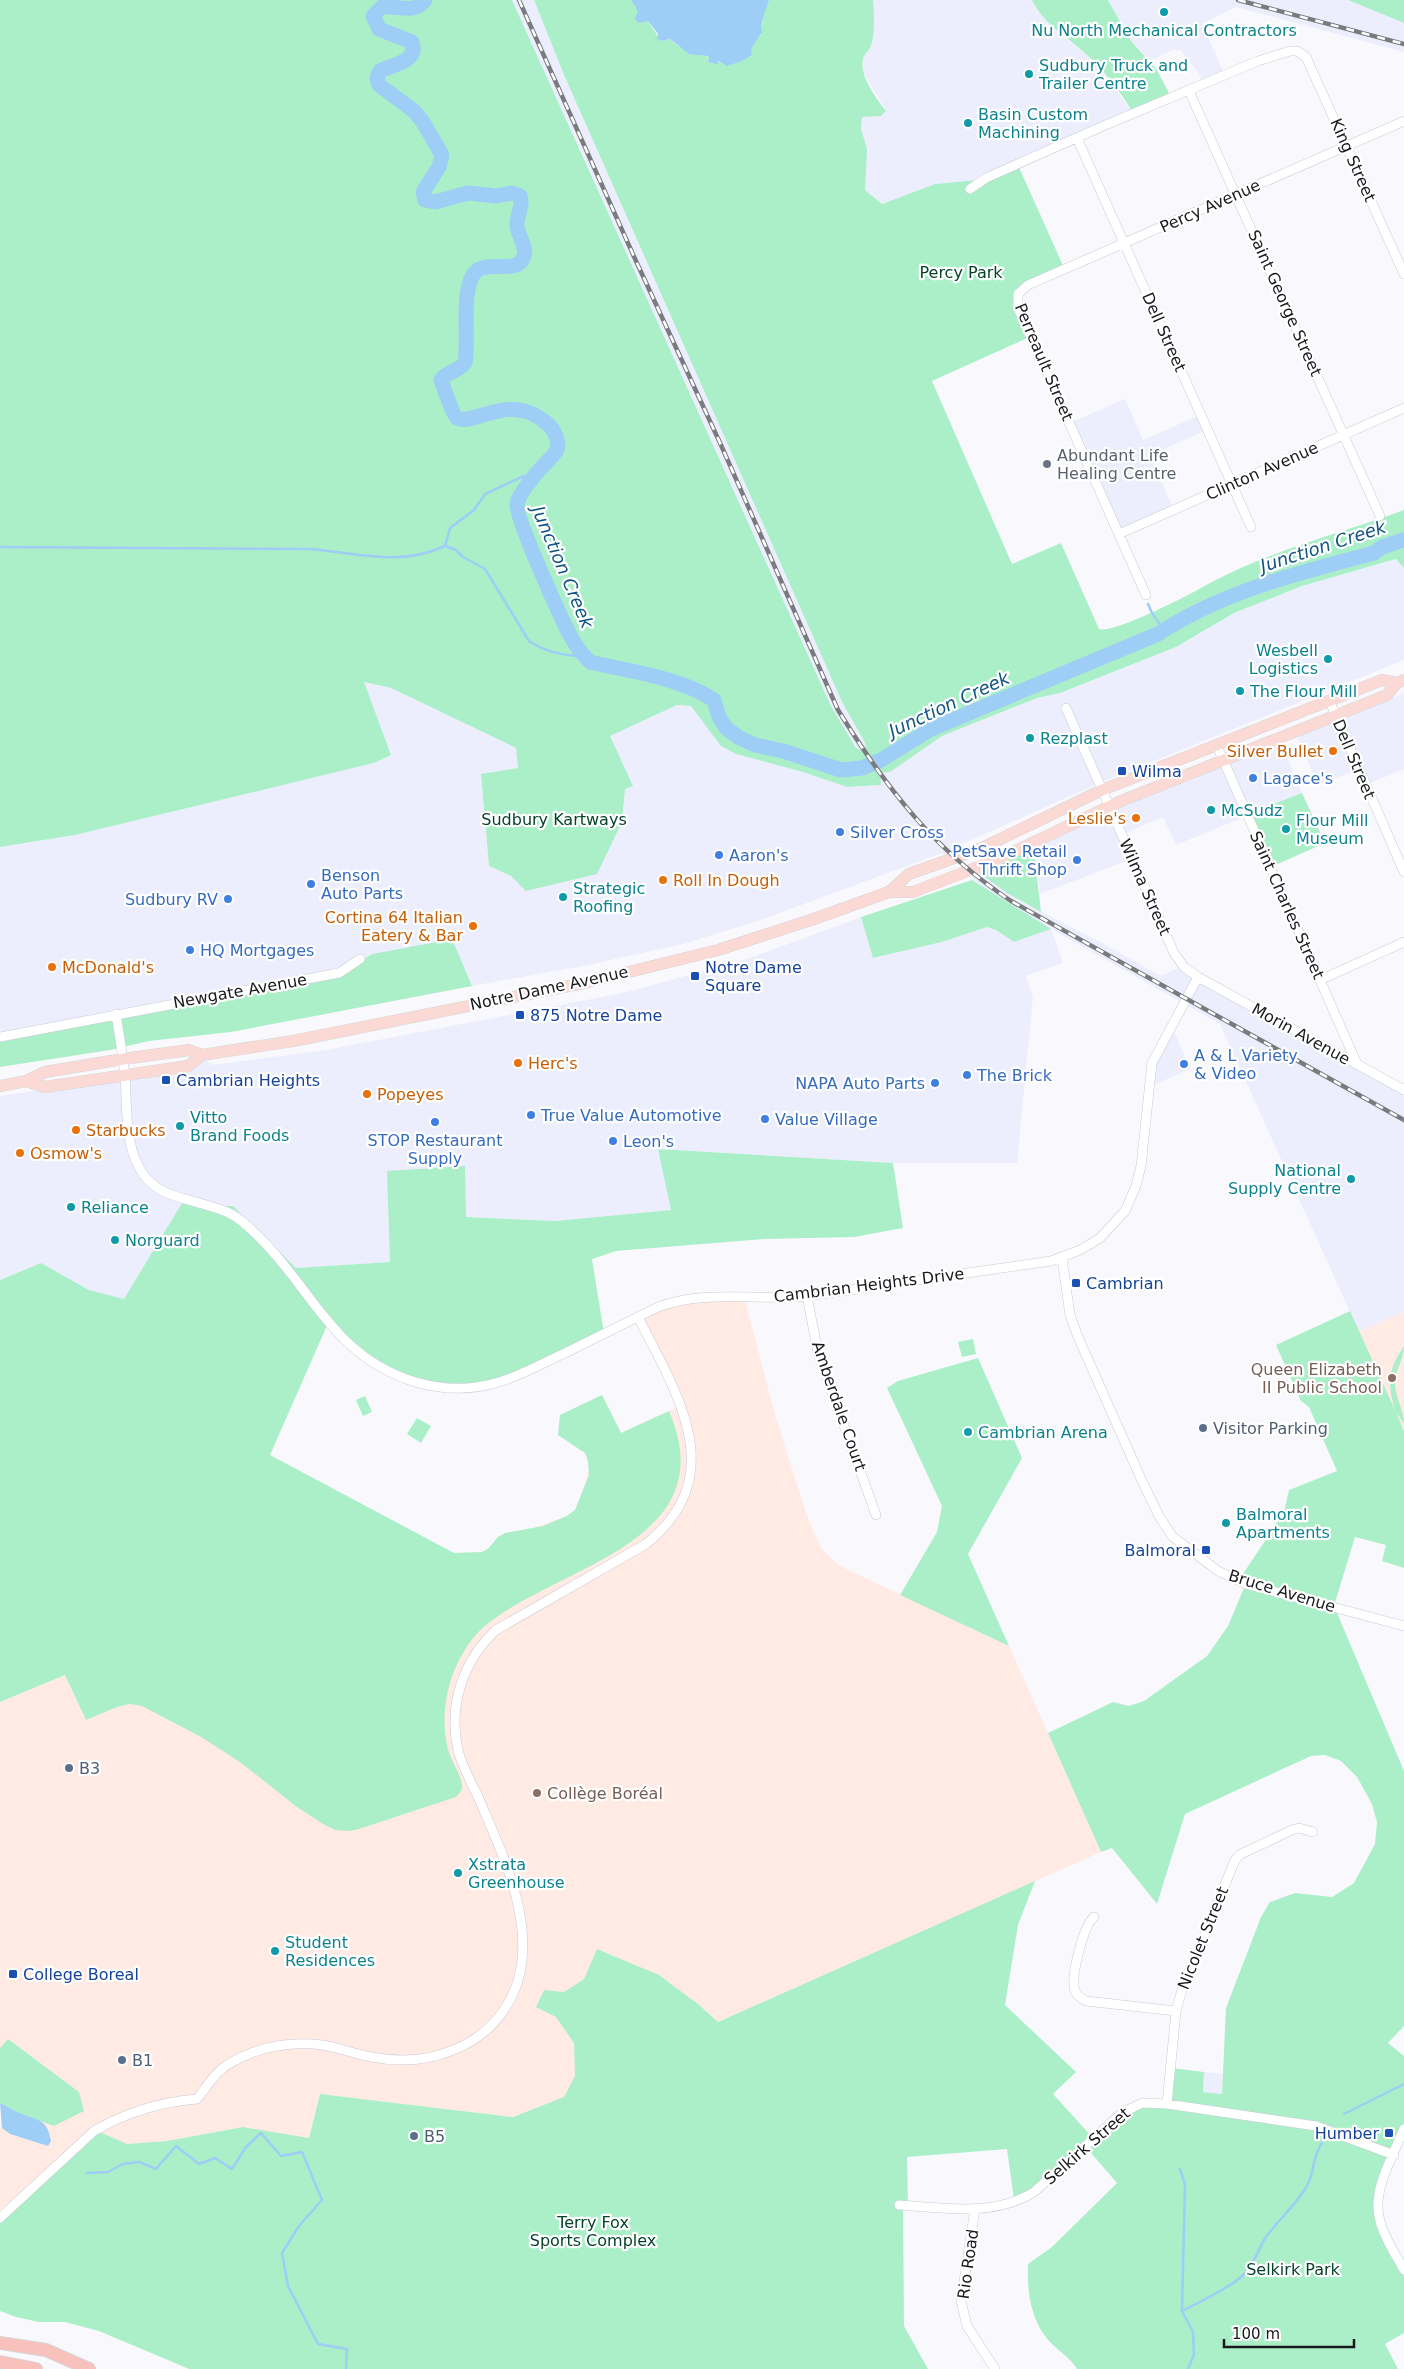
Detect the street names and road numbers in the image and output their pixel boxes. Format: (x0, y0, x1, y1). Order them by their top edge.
street label: King Street (1326, 116, 1380, 204)
street label: Percy Avenue (1157, 175, 1263, 237)
street label: Saint George Street (1244, 227, 1326, 379)
street label: Dell Street (1138, 289, 1190, 375)
street label: Perreault Street (1011, 300, 1077, 424)
street label: Clinton Avenue (1203, 438, 1321, 504)
street label: Dell Street (1329, 716, 1379, 802)
street label: Saint Charles Street (1246, 828, 1328, 982)
street label: Wilma Street (1115, 836, 1175, 938)
street label: Notre Dame Avenue (468, 962, 630, 1014)
street label: Newgate Avenue (172, 970, 308, 1012)
street label: Morin Avenue (1249, 999, 1353, 1069)
street label: Cambrian Heights Drive (773, 1264, 965, 1306)
street label: Amberdale Court (808, 1339, 870, 1473)
street label: Bruce Avenue (1226, 1566, 1338, 1616)
street label: Nicolet Street (1174, 1884, 1232, 1992)
street label: Selkirk Street (1040, 2104, 1134, 2188)
street label: Rio Road (954, 2228, 982, 2300)

